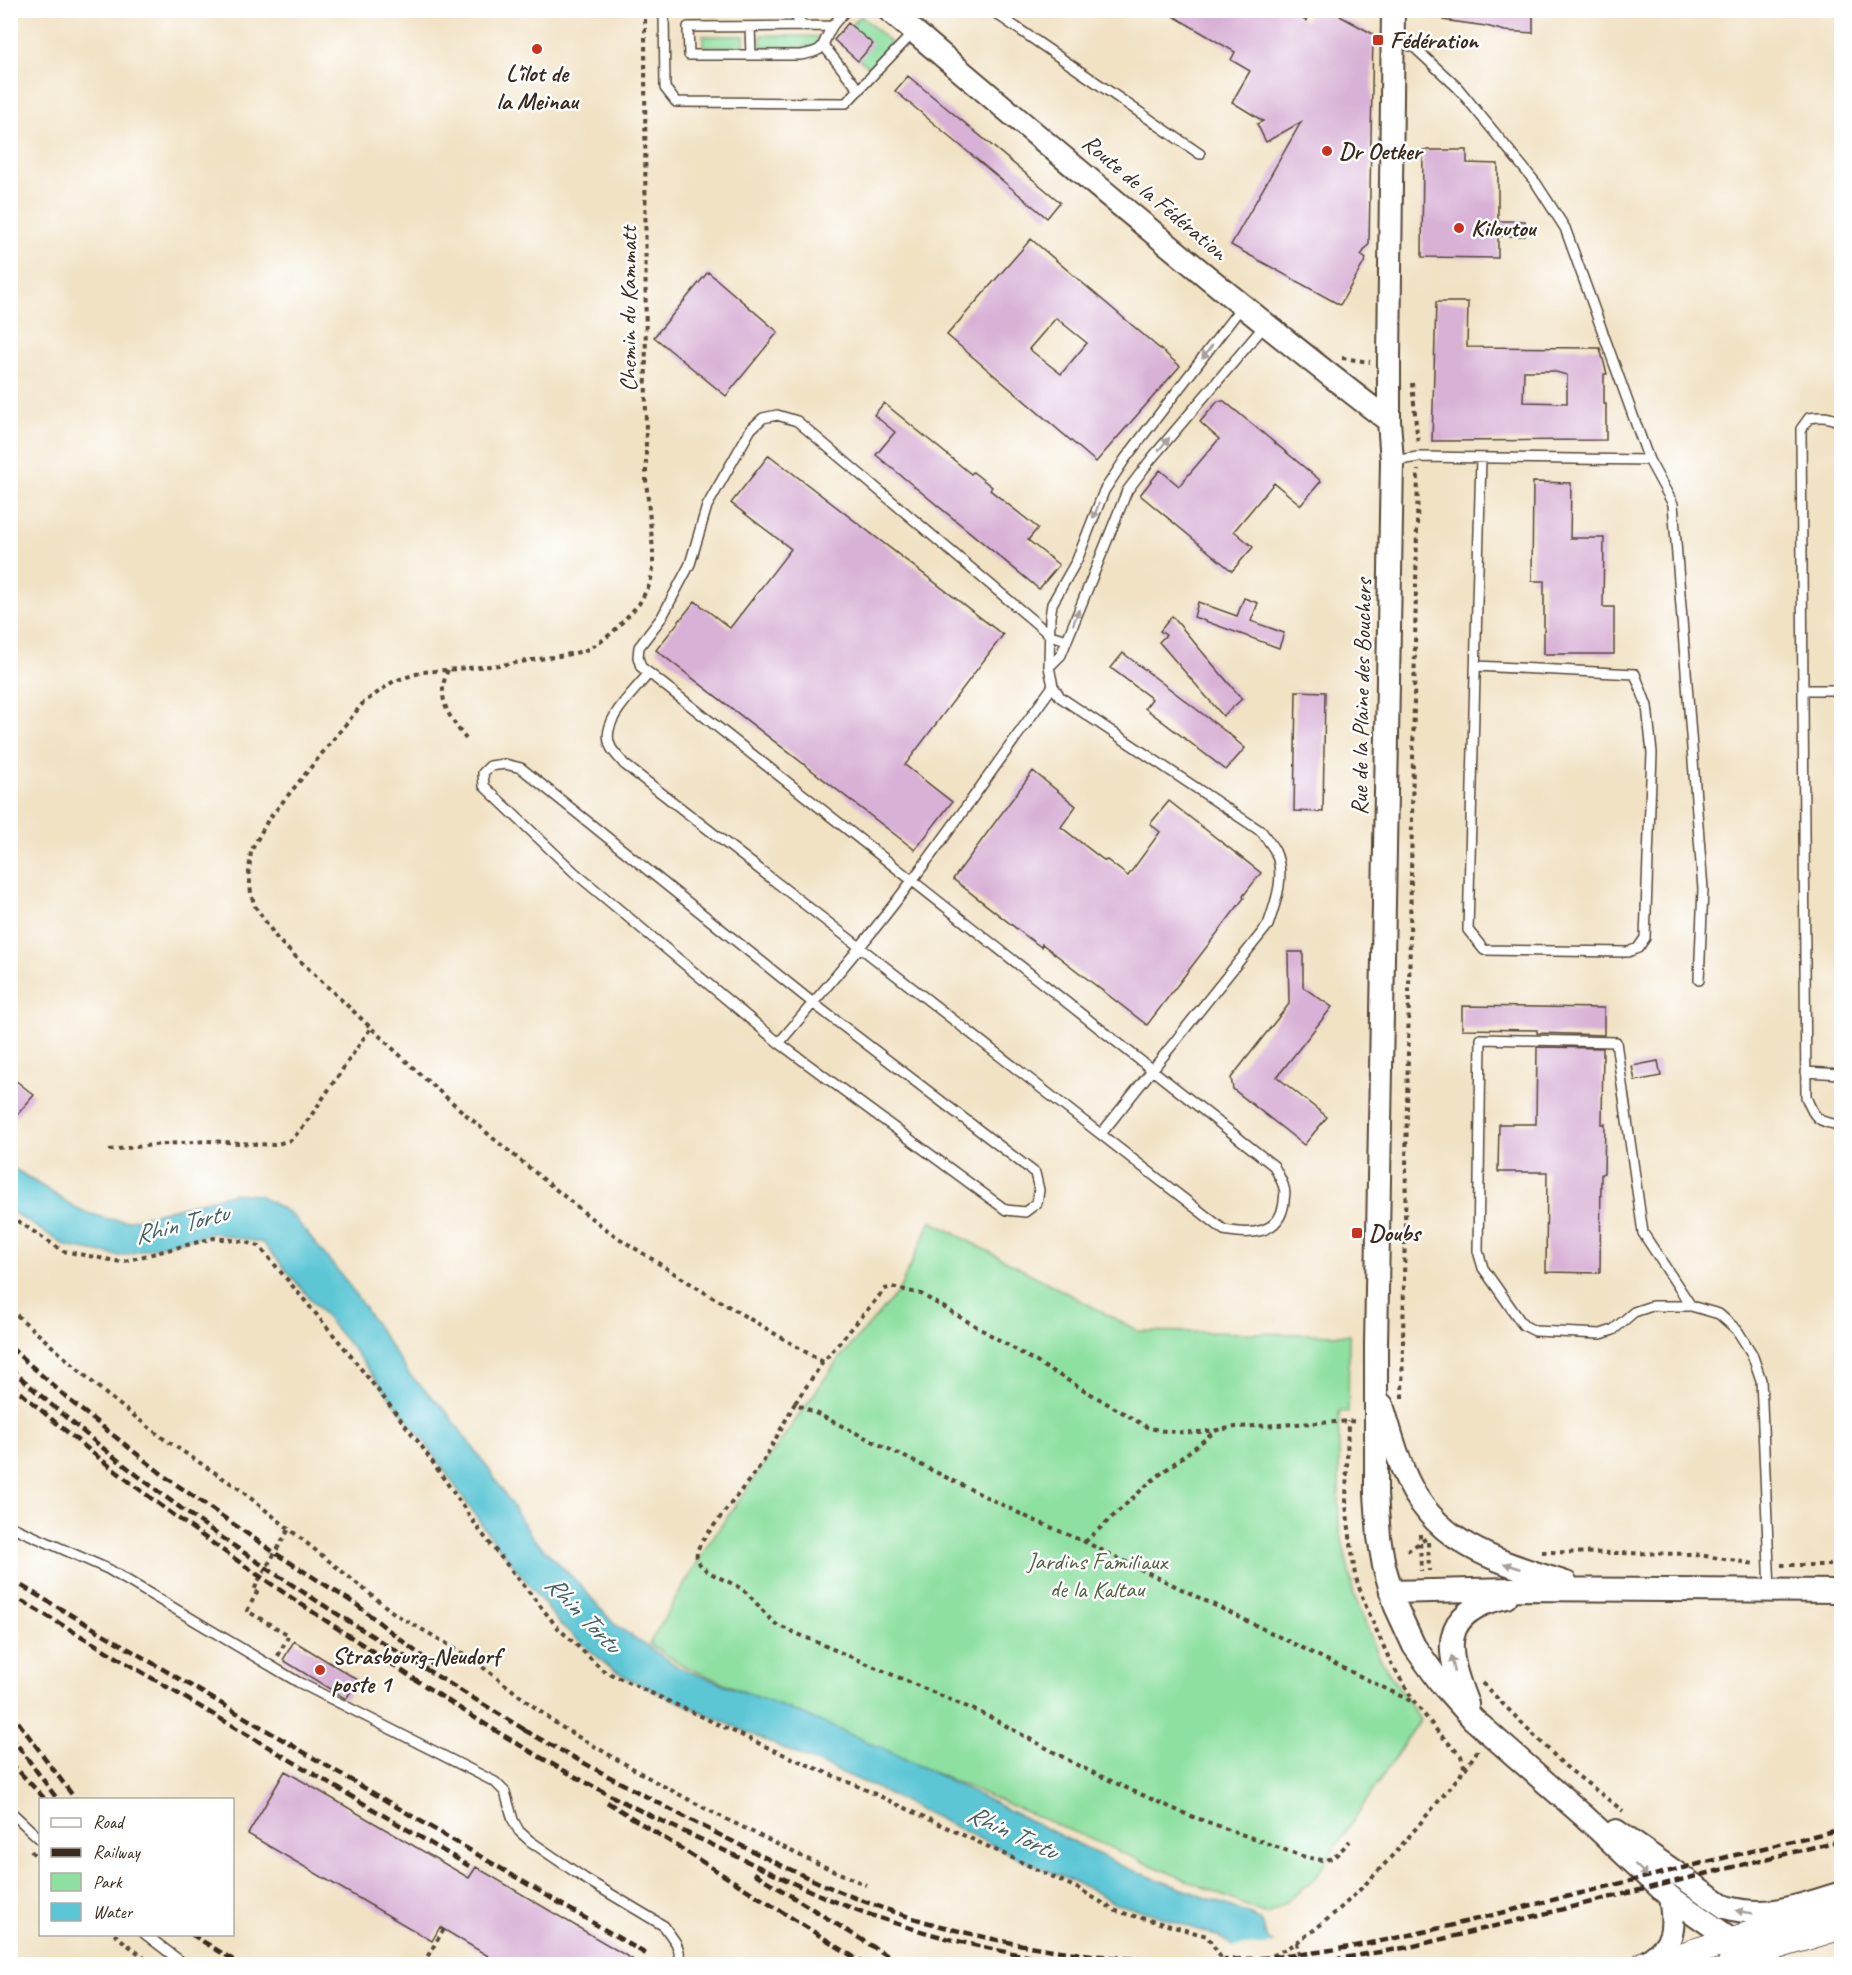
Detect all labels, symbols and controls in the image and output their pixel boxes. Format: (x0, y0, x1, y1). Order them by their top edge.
place label: Fédération (1390, 25, 1480, 55)
marker: Fédération (1371, 33, 1385, 47)
marker: L'îlot de la Meinau (530, 42, 544, 56)
place label: L'îlot de la Meinau (496, 58, 580, 116)
street label: Route de la Fédération (1076, 127, 1235, 267)
place label: Dr Oetker (1339, 136, 1424, 166)
marker: Dr Oetker (1320, 144, 1334, 158)
place label: Kiloutou (1471, 213, 1538, 243)
marker: Kiloutou (1452, 221, 1466, 235)
street label: Chemin du Kammatt (613, 224, 643, 392)
one-way arrow (1202, 344, 1214, 359)
one-way arrow (1157, 436, 1170, 452)
one-way arrow (1091, 502, 1101, 520)
street label: Rue de la Plaine des Bouchers (1344, 576, 1378, 816)
one-way arrow (1071, 607, 1081, 625)
water label: Rhin Tortu (131, 1196, 235, 1252)
place label: Doubs (1369, 1218, 1423, 1248)
marker: Doubs (1350, 1226, 1364, 1240)
park label: Jardins Familiaux de la Kaltau (1026, 1546, 1169, 1604)
one-way arrow (1503, 1560, 1521, 1570)
water label: Rhin Tortu (538, 1568, 630, 1662)
place label: Strasbourg-Neudorf poste 1 (332, 1641, 505, 1699)
one-way arrow (1448, 1655, 1458, 1673)
marker: Strasbourg-Neudorf poste 1 (313, 1663, 327, 1677)
water label: Rhin Tortu (962, 1797, 1065, 1869)
legend (39, 1798, 234, 1936)
text: Road (93, 1811, 126, 1833)
text: Railway (93, 1841, 141, 1863)
one-way arrow (1634, 1863, 1649, 1877)
text: Park (93, 1871, 123, 1893)
text: Water (93, 1901, 134, 1923)
one-way arrow (1734, 1907, 1753, 1916)

